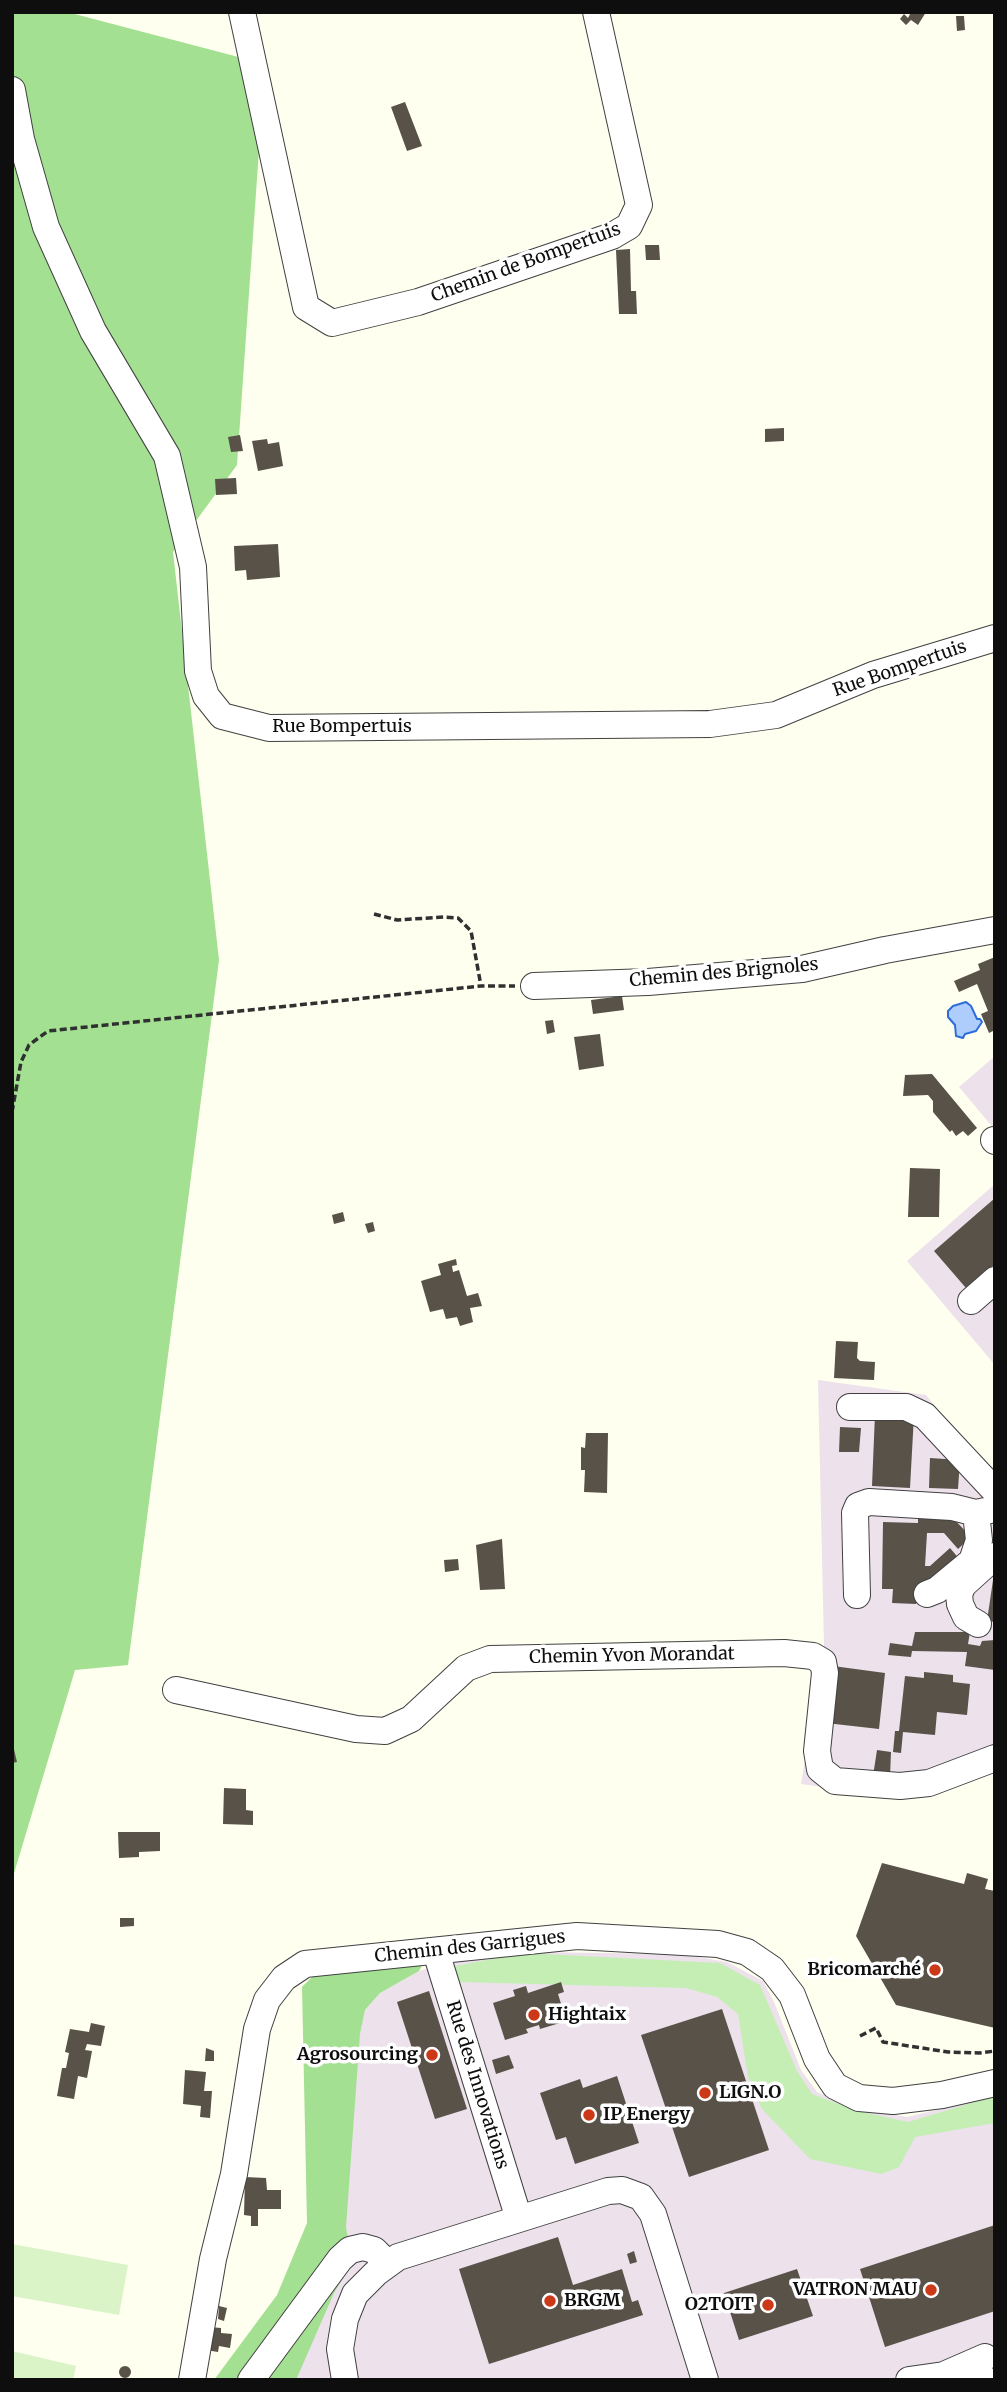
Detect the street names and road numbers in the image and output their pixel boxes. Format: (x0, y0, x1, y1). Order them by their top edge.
street label: Chemin de Bompertuis (428, 219, 624, 307)
street label: Rue Bompertuis (830, 636, 970, 702)
street label: Rue Bompertuis (272, 716, 412, 738)
street label: Chemin des Brignoles (629, 954, 819, 992)
street label: Chemin Yvon Morandat (529, 1643, 735, 1669)
street label: Chemin des Garrigues (374, 1926, 566, 1968)
street label: Rue des Innovations (441, 1998, 513, 2172)

